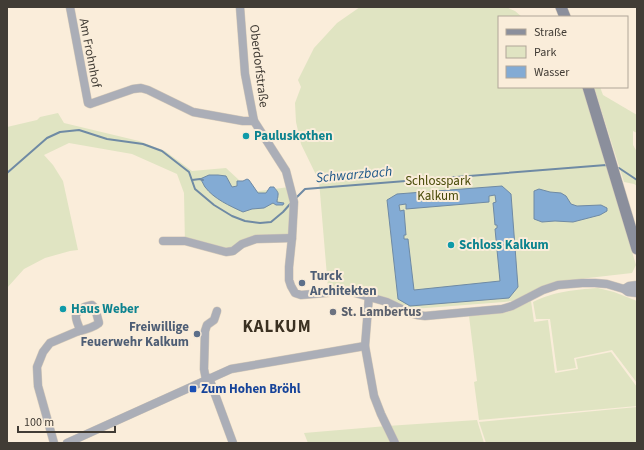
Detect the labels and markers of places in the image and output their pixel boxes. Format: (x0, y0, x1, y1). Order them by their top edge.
place label: Pauluskothen (254, 127, 333, 145)
marker: Pauluskothen (241, 131, 251, 141)
place label: Schloss Kalkum (459, 236, 549, 254)
marker: Schloss Kalkum (446, 240, 456, 250)
place label: Turck Architekten (309, 267, 377, 300)
marker: Turck Architekten (297, 278, 307, 288)
place label: Haus Weber (71, 300, 140, 318)
place label: St. Lambertus (341, 303, 422, 321)
marker: Haus Weber (58, 304, 68, 314)
marker: St. Lambertus (328, 307, 338, 317)
place label: Freiwillige Feuerwehr Kalkum (80, 318, 189, 351)
marker: Freiwillige Feuerwehr Kalkum (192, 329, 202, 339)
place label: Zum Hohen Bröhl (201, 380, 301, 398)
marker: Zum Hohen Bröhl (188, 384, 198, 394)

